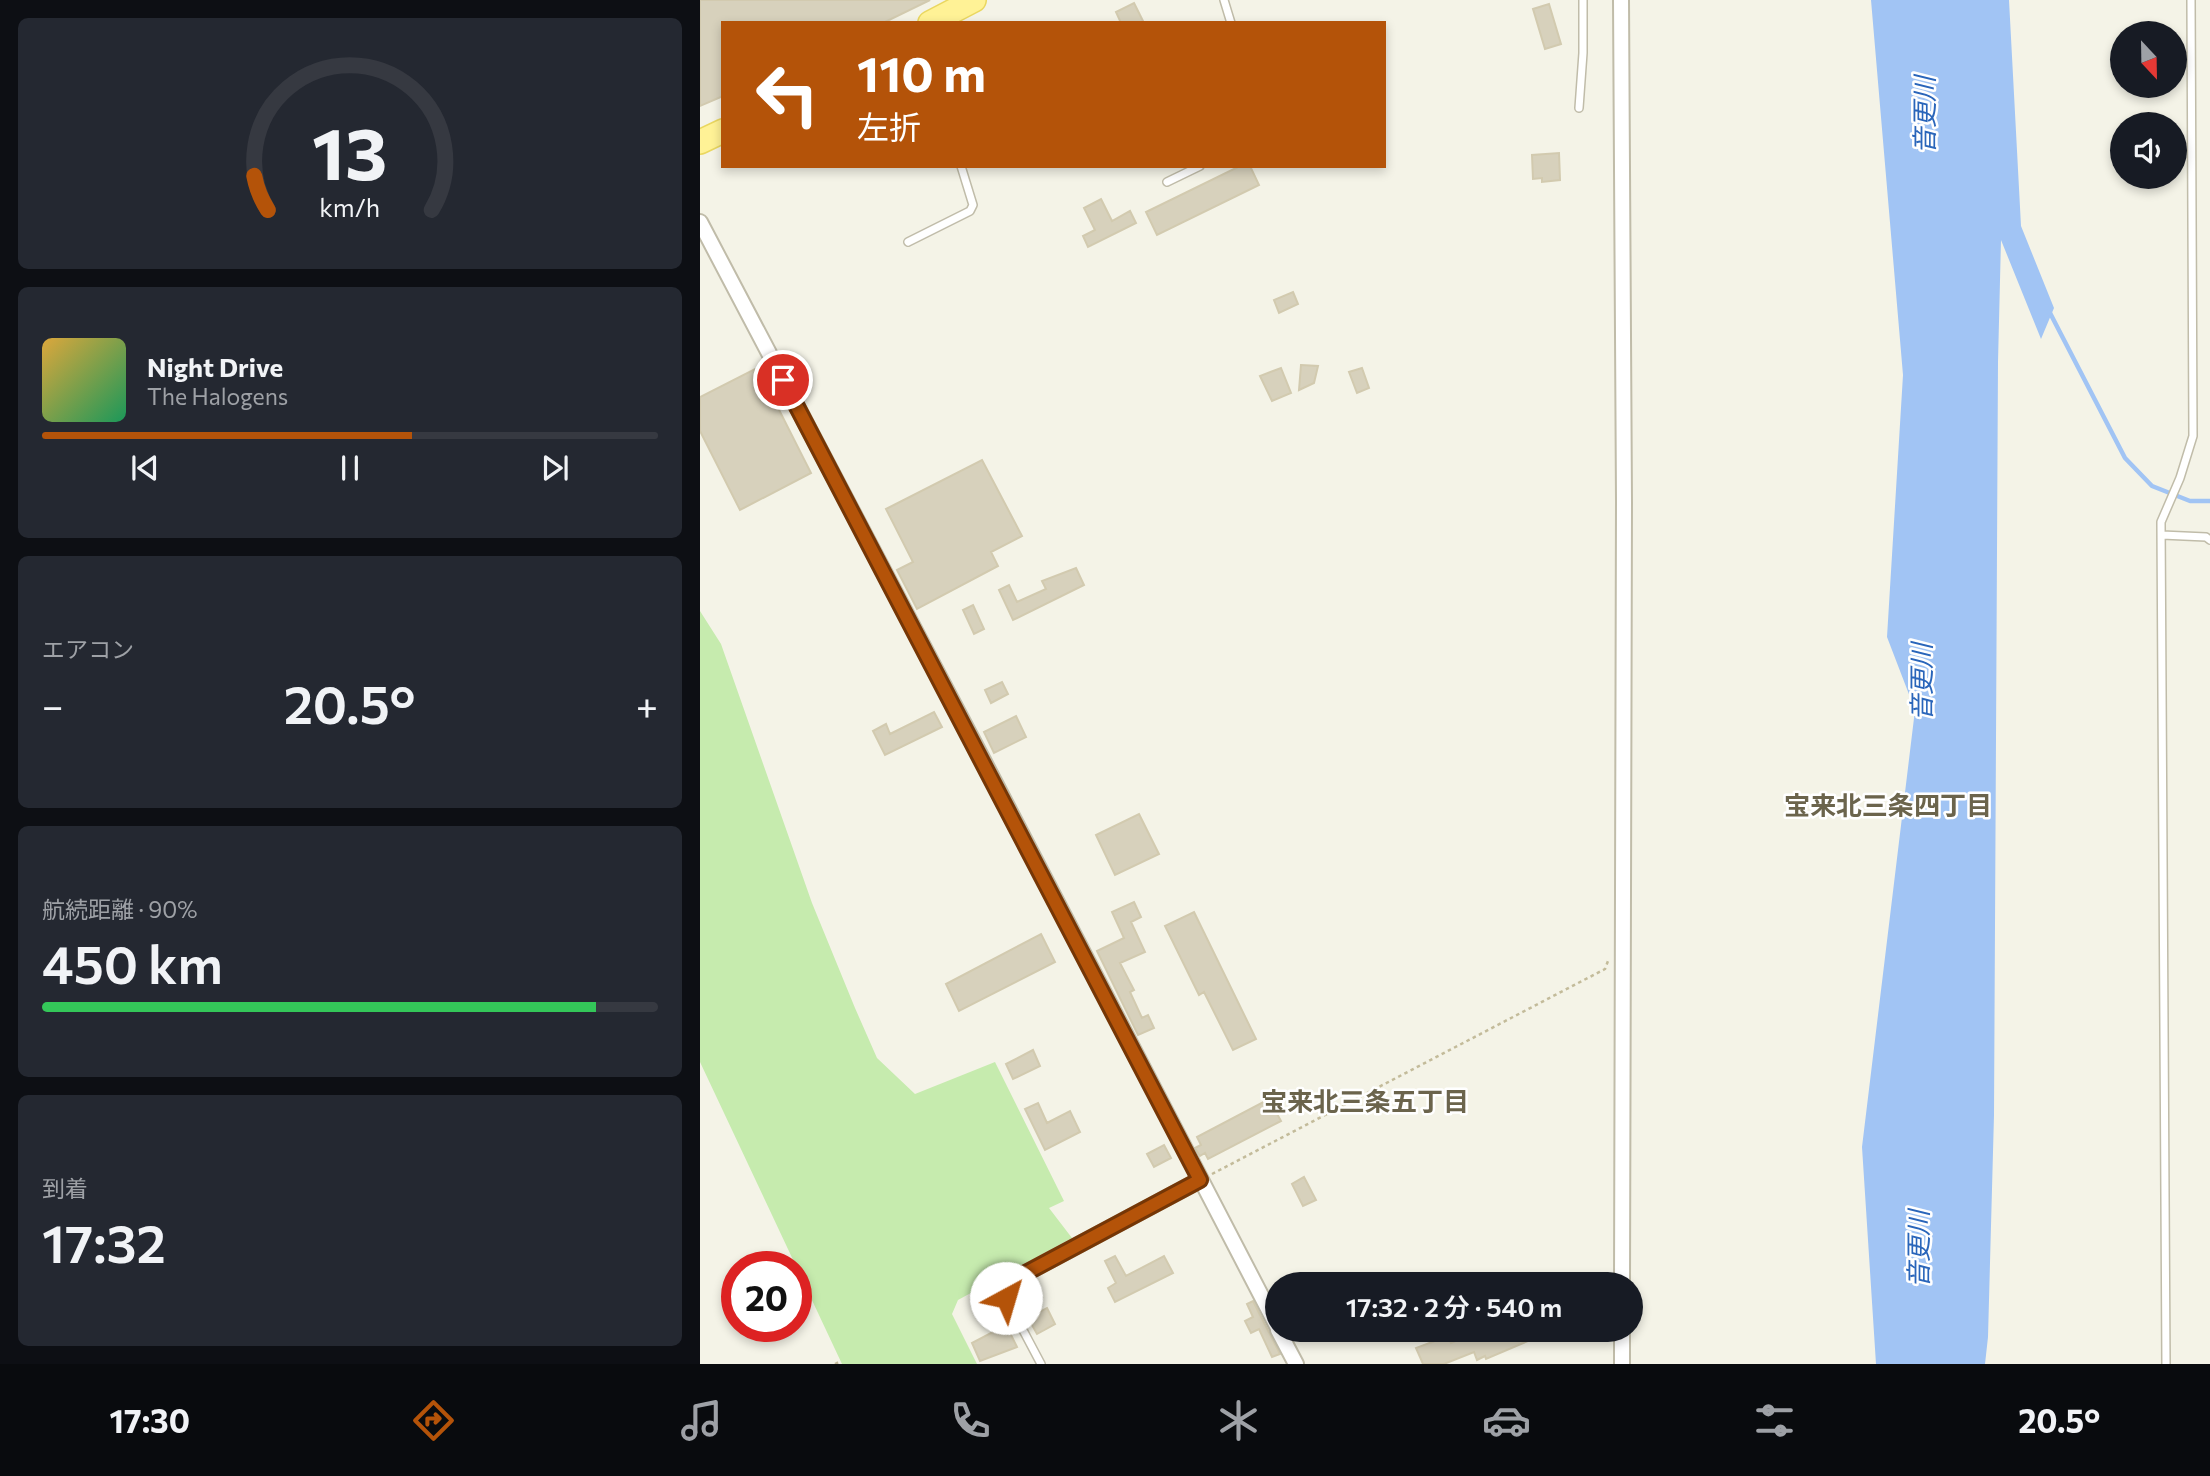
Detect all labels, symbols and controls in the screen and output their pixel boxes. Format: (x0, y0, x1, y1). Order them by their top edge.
north arrow (2110, 21, 2188, 98)
map controls (2110, 21, 2187, 189)
text: 110 m (857, 42, 986, 102)
icon: left (742, 49, 833, 140)
water label: 音更川 (1908, 73, 1939, 154)
text: 13 (312, 106, 388, 195)
text: 左折 (857, 106, 921, 146)
button: sound (2110, 112, 2187, 189)
text: km/h (320, 191, 380, 221)
pin (753, 350, 813, 410)
text: Night Drive (147, 351, 283, 382)
icon: arrive (764, 361, 802, 399)
text: The Halogens (147, 382, 288, 410)
icon: previous (126, 449, 164, 487)
icon: pause (331, 449, 369, 487)
icon: next (536, 449, 574, 487)
text: エアコン (42, 635, 134, 663)
water label: 音更川 (1905, 640, 1936, 721)
text: 20.5° (284, 671, 415, 735)
text: − (42, 681, 64, 728)
text: + (636, 681, 658, 728)
district label: 宝来北三条四丁目 (1784, 789, 1992, 820)
text: 航続距離 · 90% (42, 895, 197, 923)
text: 450 km (42, 931, 223, 995)
district label: 宝来北三条五丁目 (1261, 1085, 1469, 1116)
text: 到着 (42, 1174, 88, 1202)
water label: 音更川 (1902, 1207, 1933, 1288)
text: 17:32 (42, 1210, 166, 1274)
speed limit sign: 20 (721, 1251, 812, 1342)
position arrow (969, 1261, 1043, 1335)
text: 17:32 · 2 分 · 540 m (1346, 1291, 1562, 1322)
icon: directions (409, 1396, 458, 1445)
icon: music (677, 1396, 726, 1445)
icon: phone (946, 1396, 995, 1445)
icon: climate (1214, 1396, 1263, 1445)
icon: car (1482, 1396, 1531, 1445)
icon: filters (1750, 1396, 1799, 1445)
text: 17:30 (110, 1400, 190, 1440)
text: 20.5° (2018, 1400, 2100, 1440)

